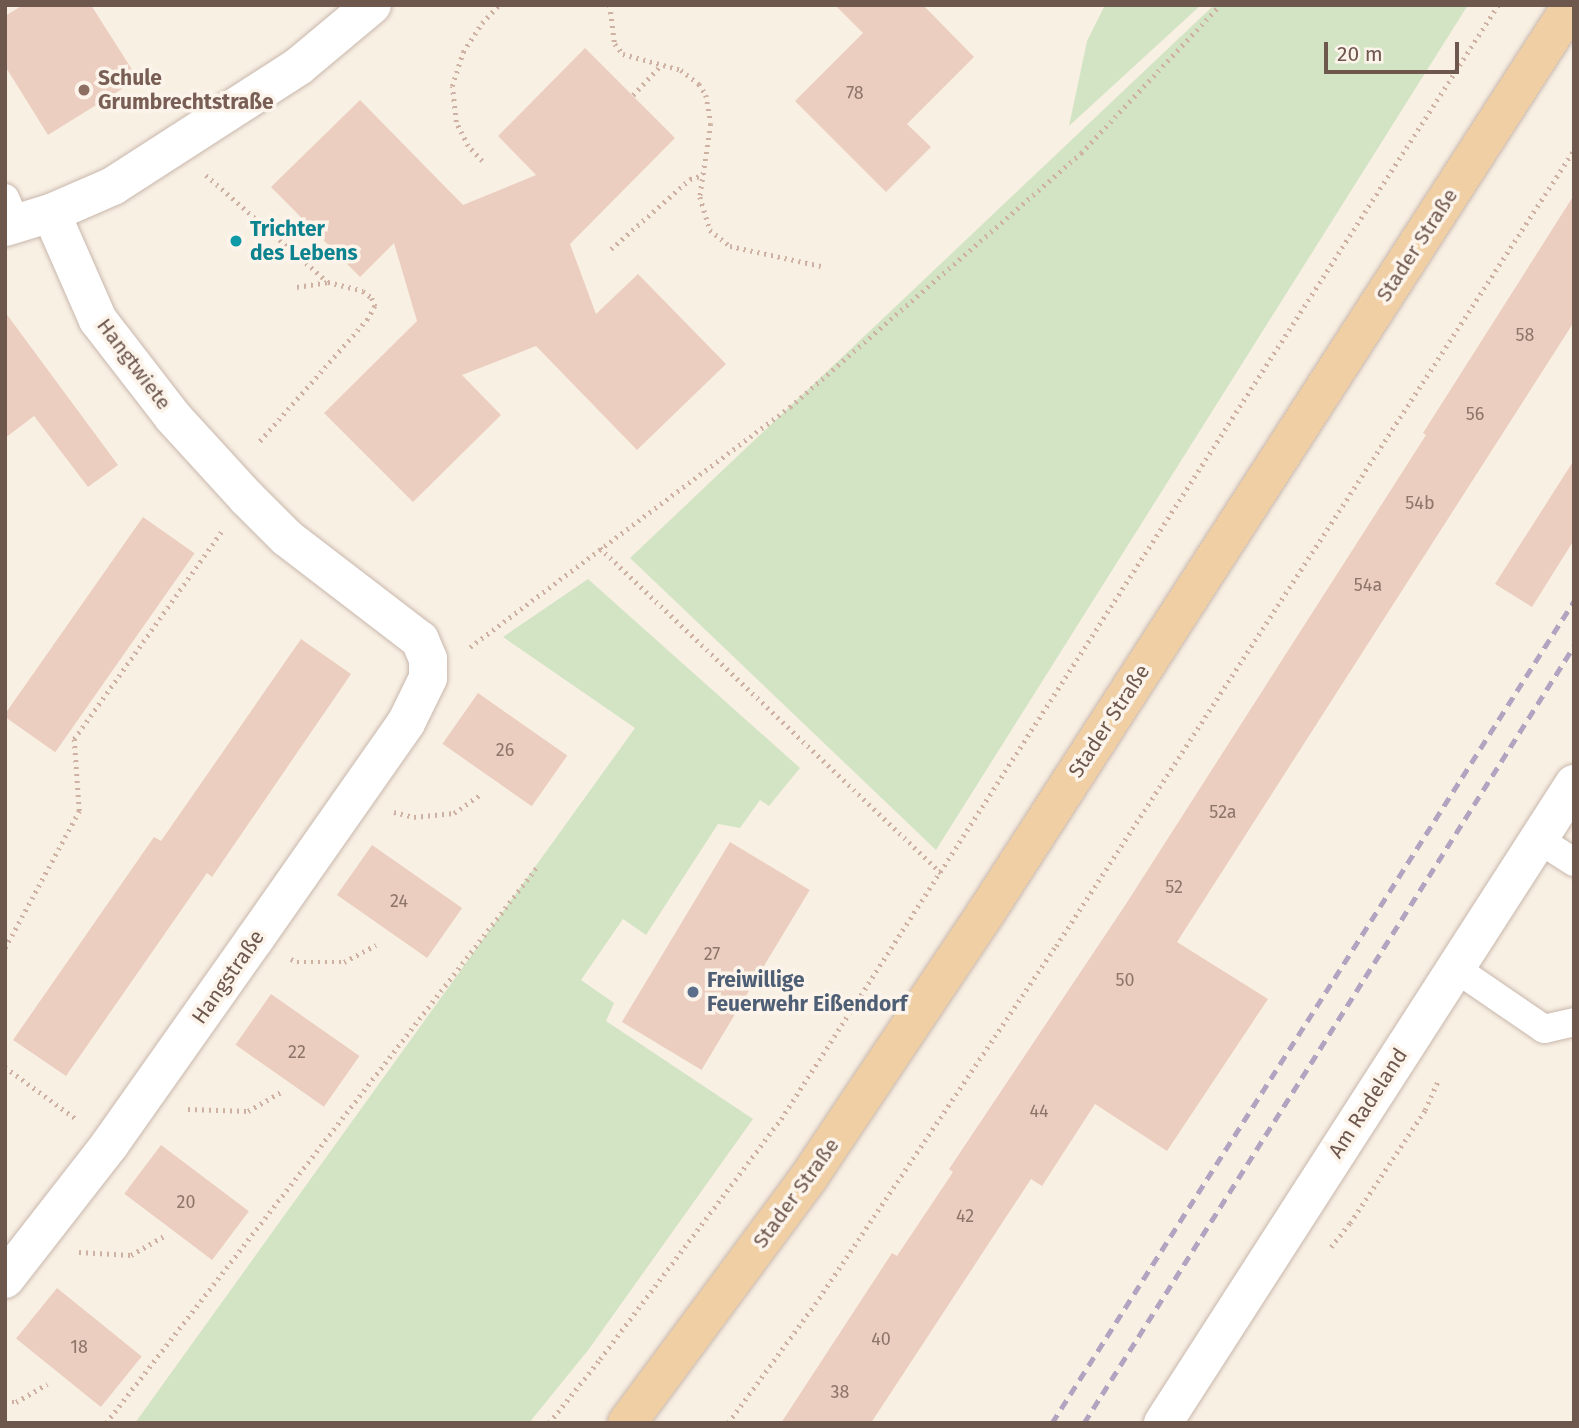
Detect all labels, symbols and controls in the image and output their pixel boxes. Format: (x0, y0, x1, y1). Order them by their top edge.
scale bar (1327, 28, 1462, 72)
text: 20 m (1337, 41, 1383, 67)
place label: Schule Grumbrechtstraße (98, 65, 274, 115)
marker: Schule Grumbrechtstraße (76, 82, 92, 98)
house number: 78 (846, 82, 864, 104)
street label: Stader Straße (1371, 184, 1463, 306)
place label: Trichter des Lebens (250, 216, 358, 266)
marker: Trichter des Lebens (228, 233, 244, 249)
street label: Hangtwiete (92, 313, 176, 415)
house number: 58 (1516, 324, 1534, 346)
house number: 56 (1466, 403, 1484, 425)
house number: 54b (1405, 492, 1435, 514)
house number: 54a (1354, 574, 1382, 596)
street label: Stader Straße (1063, 660, 1155, 782)
house number: 26 (496, 739, 514, 761)
house number: 52a (1209, 801, 1237, 823)
house number: 52 (1165, 876, 1183, 898)
house number: 24 (390, 890, 408, 912)
street label: Hangstraße (186, 925, 270, 1029)
house number: 27 (704, 943, 720, 965)
place label: Freiwillige Feuerwehr Eißendorf (707, 967, 907, 1017)
house number: 50 (1115, 969, 1135, 991)
marker: Freiwillige Feuerwehr Eißendorf (685, 984, 701, 1000)
house number: 22 (288, 1041, 306, 1063)
street label: Am Radeland (1323, 1043, 1413, 1163)
house number: 44 (1029, 1100, 1049, 1122)
street label: Stader Straße (748, 1133, 844, 1253)
house number: 20 (177, 1191, 195, 1213)
house number: 42 (956, 1205, 974, 1227)
house number: 40 (871, 1328, 891, 1350)
house number: 18 (70, 1336, 88, 1358)
house number: 38 (831, 1381, 849, 1403)

